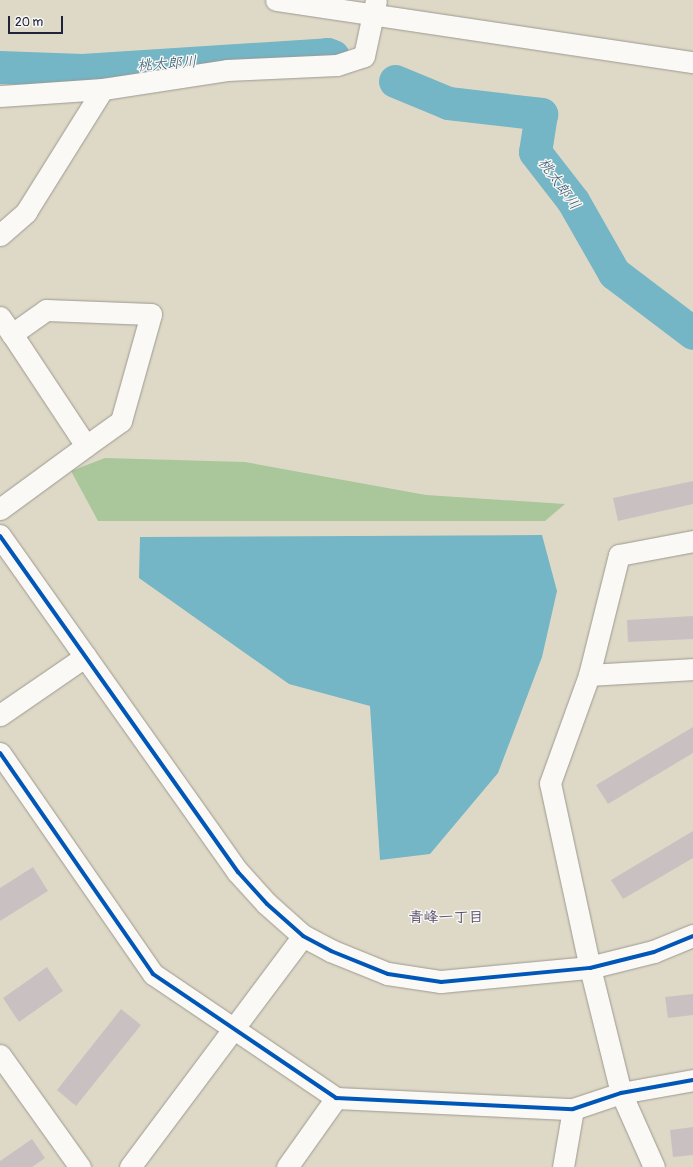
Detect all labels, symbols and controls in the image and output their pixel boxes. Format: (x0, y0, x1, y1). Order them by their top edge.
scale bar (10, 8, 65, 34)
text: 20 m (15, 15, 43, 30)
water label: 桃太郎川 (136, 53, 198, 75)
water label: 桃太郎川 (534, 154, 584, 214)
district label: 青峰一丁目 (409, 909, 483, 927)

